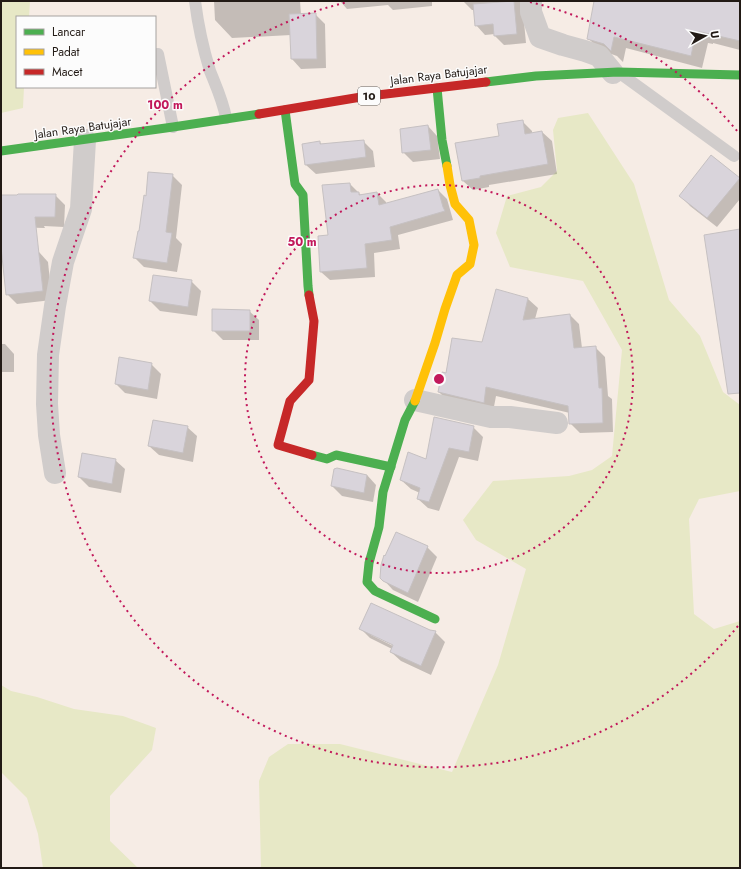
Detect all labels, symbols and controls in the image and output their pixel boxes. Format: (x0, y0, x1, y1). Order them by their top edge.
legend (16, 16, 156, 88)
north arrow (685, 16, 725, 56)
text: Lancar (52, 23, 86, 41)
text: U (706, 30, 723, 40)
text: Padat (52, 43, 80, 61)
street label: Jalan Raya Batujajar (388, 60, 489, 90)
text: Macet (52, 63, 82, 81)
road number: 10 (358, 87, 380, 105)
text: 100 m (147, 96, 183, 114)
street label: Jalan Raya Batujajar (31, 112, 133, 144)
text: 50 m (287, 233, 317, 251)
centre of rings (432, 372, 446, 386)

